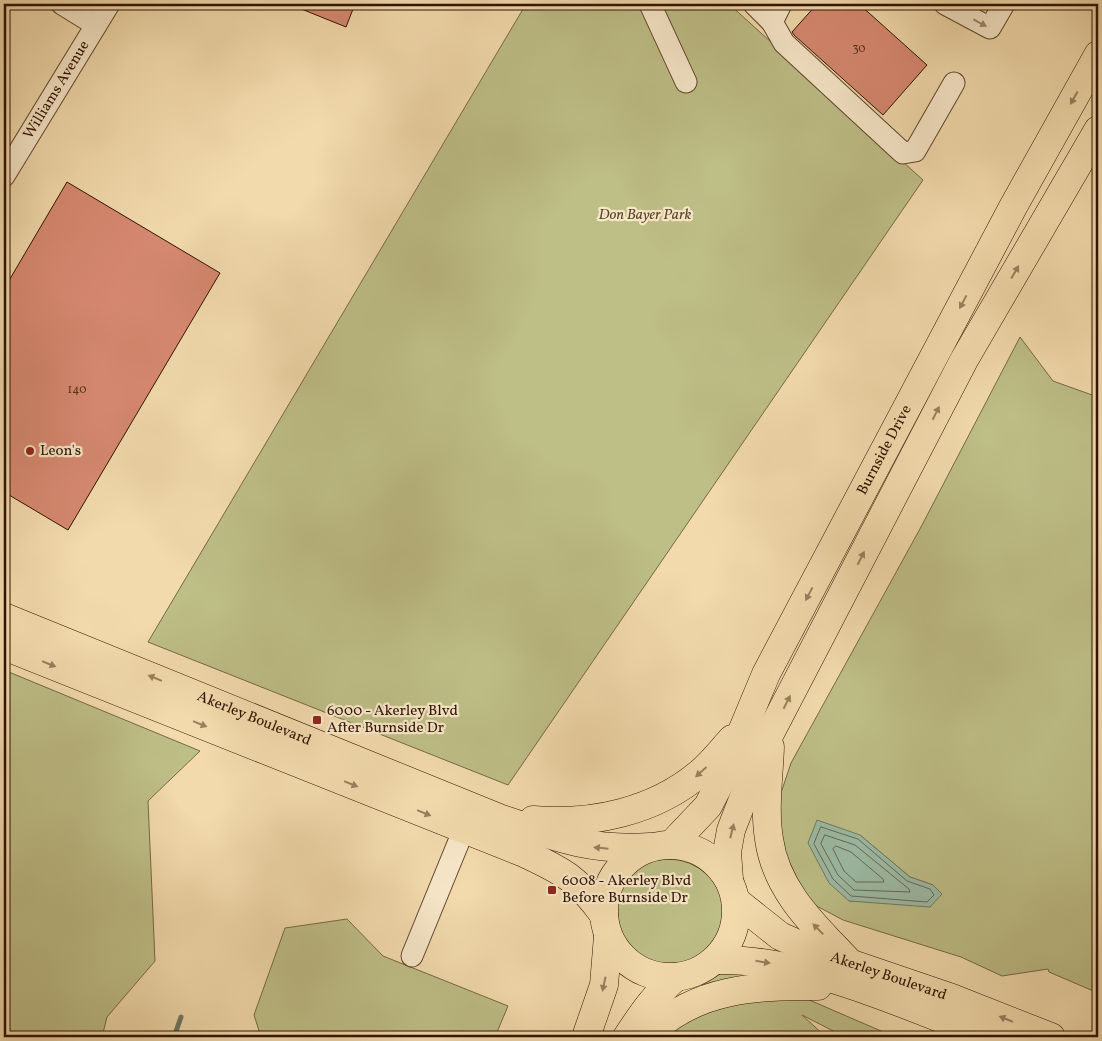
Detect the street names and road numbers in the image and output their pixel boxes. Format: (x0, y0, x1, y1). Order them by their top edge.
street label: Williams Avenue (18, 37, 95, 143)
street label: Burnside Drive (852, 401, 917, 499)
street label: Akerley Boulevard (194, 686, 314, 751)
street label: Akerley Boulevard (827, 947, 949, 1006)

